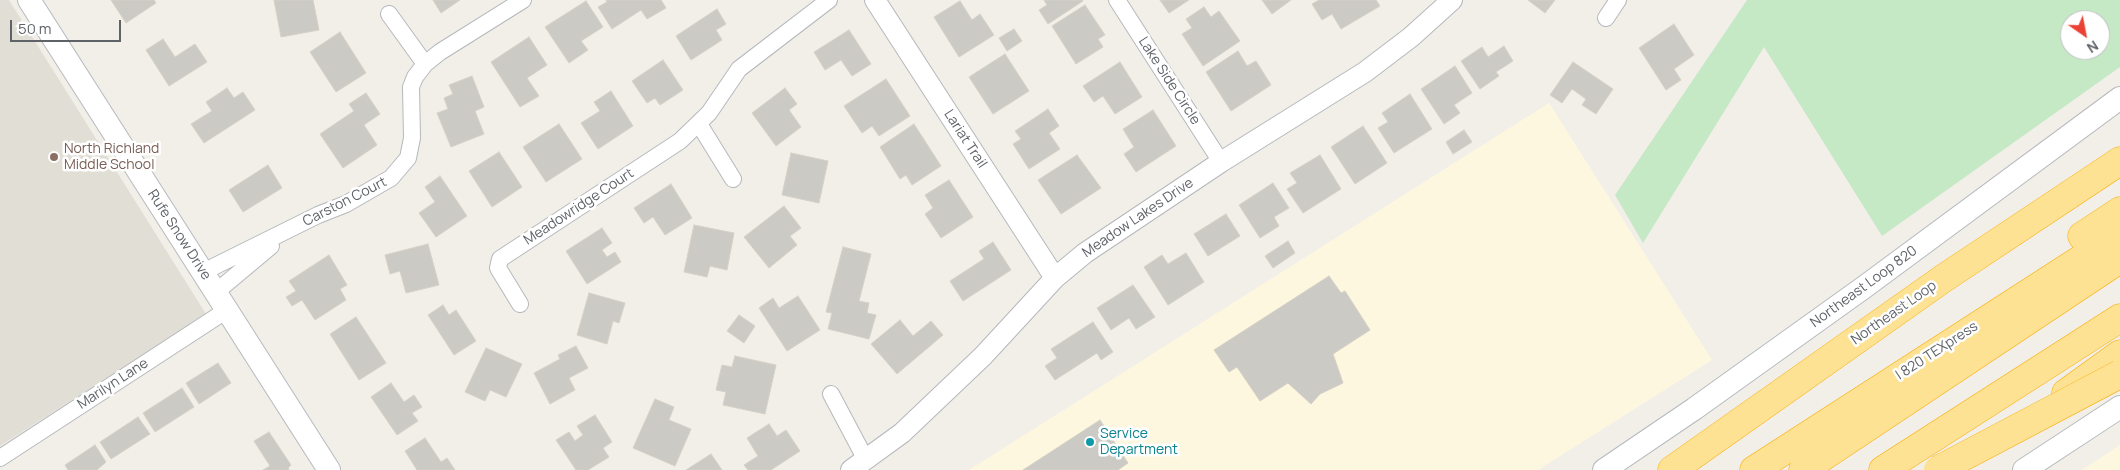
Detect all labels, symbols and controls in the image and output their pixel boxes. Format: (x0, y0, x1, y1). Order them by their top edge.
scale bar (12, 10, 124, 42)
north arrow (2060, 10, 2110, 60)
text: 50 m (18, 18, 52, 39)
street label: Lake Side Circle (1134, 34, 1204, 128)
text: N (2084, 36, 2102, 58)
street label: Lariat Trail (940, 107, 990, 171)
place label: North Richland Middle School (64, 141, 159, 174)
marker: North Richland Middle School (48, 151, 60, 163)
street label: Meadowridge Court (521, 165, 637, 249)
street label: Carston Court (300, 174, 390, 230)
street label: Meadow Lakes Drive (1079, 175, 1197, 261)
street label: Rufe Snow Drive (144, 187, 214, 283)
street label: Northeast Loop 820 (1807, 243, 1921, 331)
street label: Northeast Loop (1848, 277, 1940, 349)
street label: I 820 TEXpress (1893, 318, 1981, 384)
street label: Marilyn Lane (74, 355, 152, 413)
place label: Service Department (1100, 426, 1178, 458)
marker: Service Department (1084, 436, 1096, 448)

